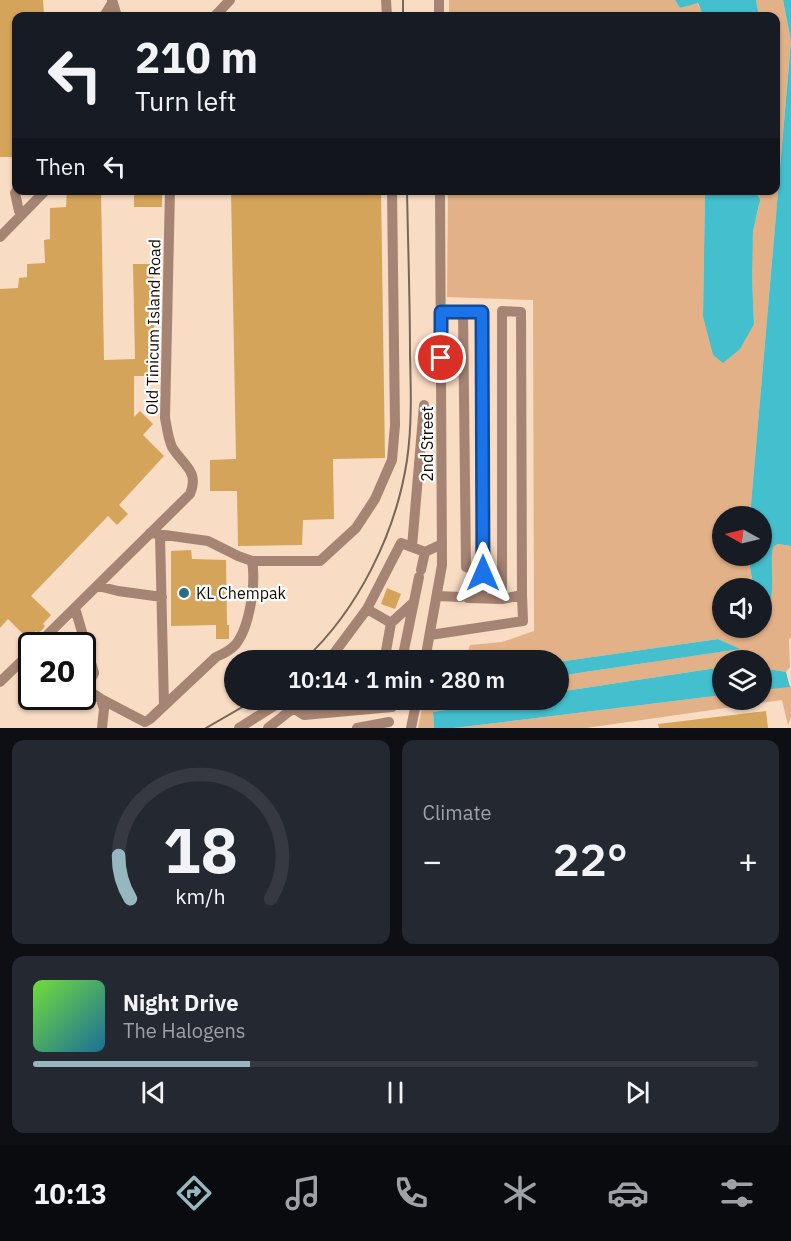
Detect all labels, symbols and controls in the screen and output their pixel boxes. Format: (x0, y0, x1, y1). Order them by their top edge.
text: 210 m (135, 30, 258, 85)
icon: left (36, 36, 114, 114)
text: Turn left (135, 83, 236, 118)
icon: left (98, 150, 131, 183)
text: Then (36, 152, 86, 181)
street label: Old Tinicum Island Road (141, 239, 165, 415)
pin (415, 332, 466, 383)
icon: arrive (424, 341, 457, 374)
street label: 2nd Street (417, 406, 437, 482)
north arrow (712, 506, 772, 566)
map controls (712, 506, 772, 710)
position arrow (451, 541, 515, 605)
button: sound (712, 578, 772, 638)
place label: KL Chempak (196, 583, 287, 603)
marker: KL Chempak (177, 586, 191, 600)
speed limit sign: 20 (18, 632, 96, 710)
button: layers (712, 650, 772, 710)
text: 10:14 · 1 min · 280 m (288, 665, 505, 694)
text: Climate (423, 799, 491, 826)
text: 18 (163, 809, 238, 890)
text: 22° (553, 830, 628, 888)
text: − (423, 839, 442, 882)
text: + (738, 839, 758, 882)
text: km/h (176, 882, 226, 910)
text: Night Drive (123, 988, 239, 1017)
text: The Halogens (123, 1017, 245, 1044)
icon: previous (137, 1076, 170, 1109)
icon: pause (379, 1076, 412, 1109)
icon: next (621, 1076, 654, 1109)
icon: directions (173, 1172, 215, 1214)
icon: music (282, 1172, 324, 1214)
icon: phone (390, 1172, 432, 1214)
icon: climate (499, 1172, 541, 1214)
icon: car (607, 1172, 649, 1214)
icon: filters (716, 1172, 758, 1214)
text: 10:13 (33, 1176, 107, 1211)

